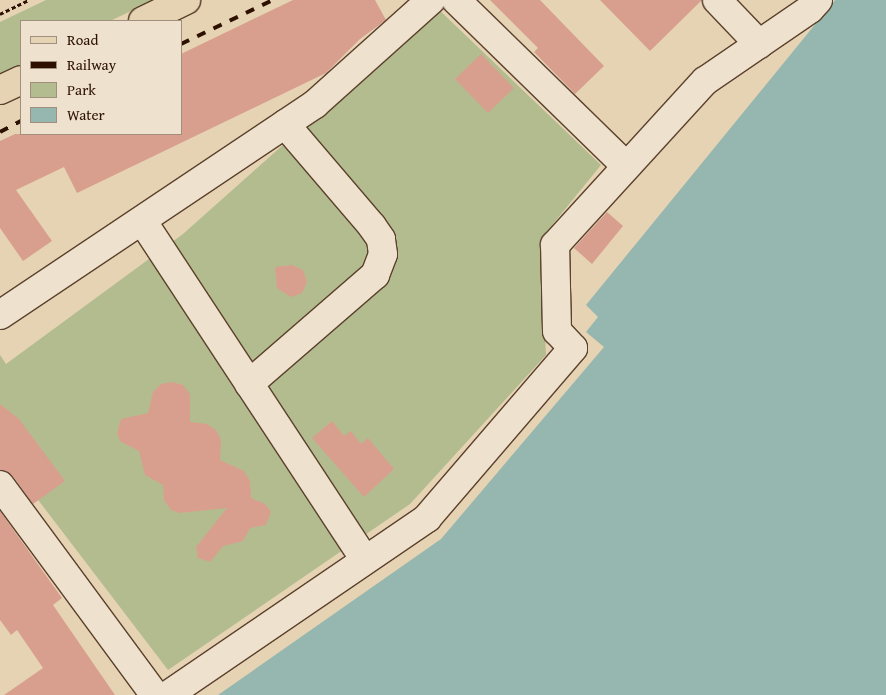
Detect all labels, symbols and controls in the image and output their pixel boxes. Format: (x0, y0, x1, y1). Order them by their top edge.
legend (20, 20, 182, 135)
text: Road (67, 29, 98, 50)
text: Railway (67, 54, 116, 75)
text: Park (67, 79, 96, 100)
text: Water (67, 104, 105, 125)

